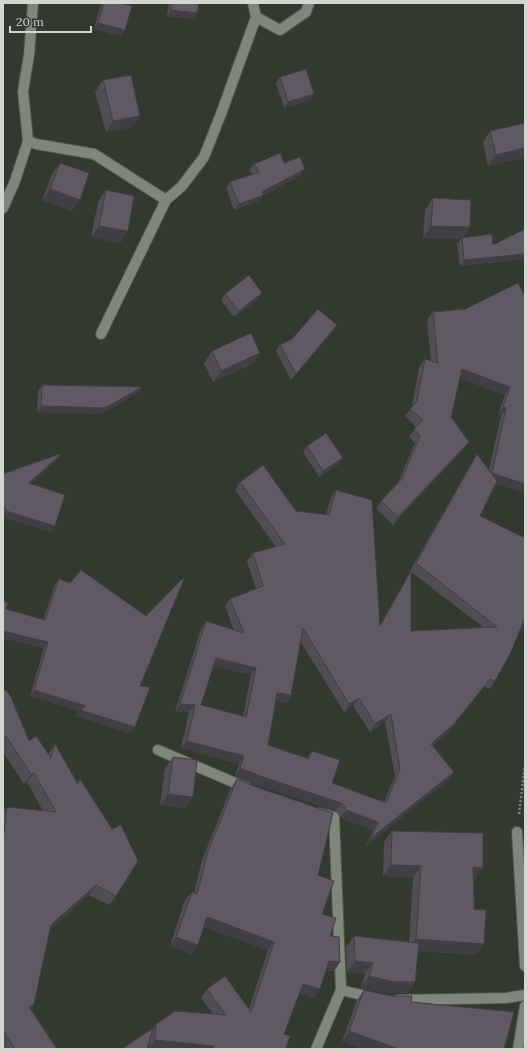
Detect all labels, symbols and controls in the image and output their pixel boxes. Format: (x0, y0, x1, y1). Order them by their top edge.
scale bar (10, 8, 91, 34)
text: 20 m (16, 14, 44, 29)

